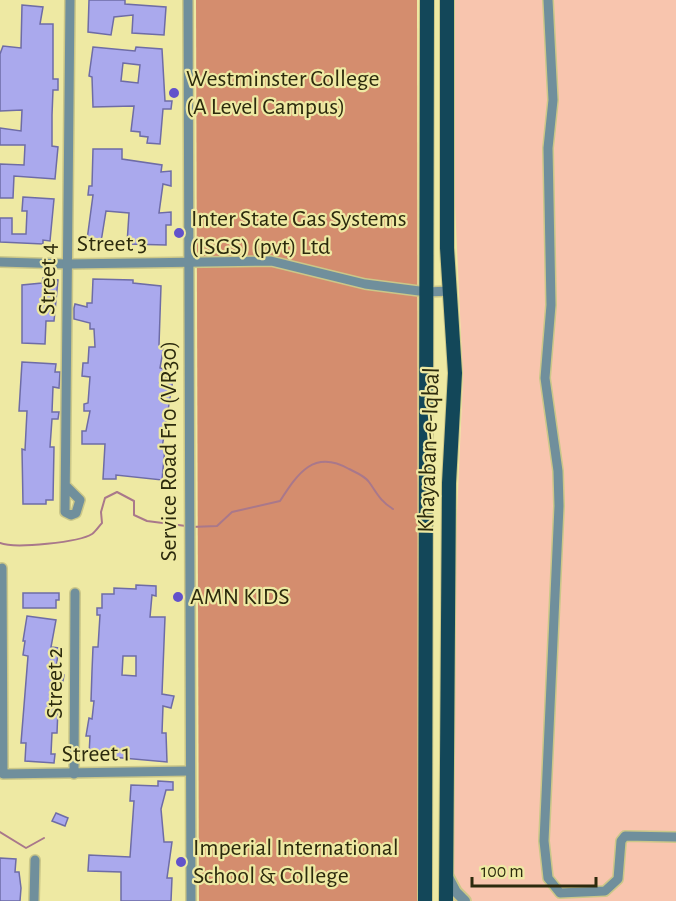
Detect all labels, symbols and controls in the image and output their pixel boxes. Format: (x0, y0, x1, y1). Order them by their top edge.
place label: Westminster College (A Level Campus) (186, 67, 380, 119)
marker: Westminster College (A Level Campus) (167, 86, 181, 100)
place label: Inter State Gas Systems (ISGS) (pvt) Ltd (191, 207, 407, 259)
marker: Inter State Gas Systems (ISGS) (pvt) Ltd (172, 226, 186, 240)
street label: Street 3 (77, 232, 147, 256)
street label: Street 4 (35, 243, 61, 315)
street label: Service Road F10 (VR30) (157, 341, 181, 561)
street label: Khayaban-e-Iqbal (414, 367, 444, 533)
place label: AMN KIDS (190, 585, 290, 609)
marker: AMN KIDS (171, 590, 185, 604)
street label: Street 2 (43, 647, 67, 719)
street label: Street 1 (61, 741, 131, 767)
place label: Imperial International School & College (193, 836, 399, 888)
scale bar (472, 850, 596, 888)
marker: Imperial International School & College (174, 855, 188, 869)
text: 100 m (481, 863, 524, 881)

